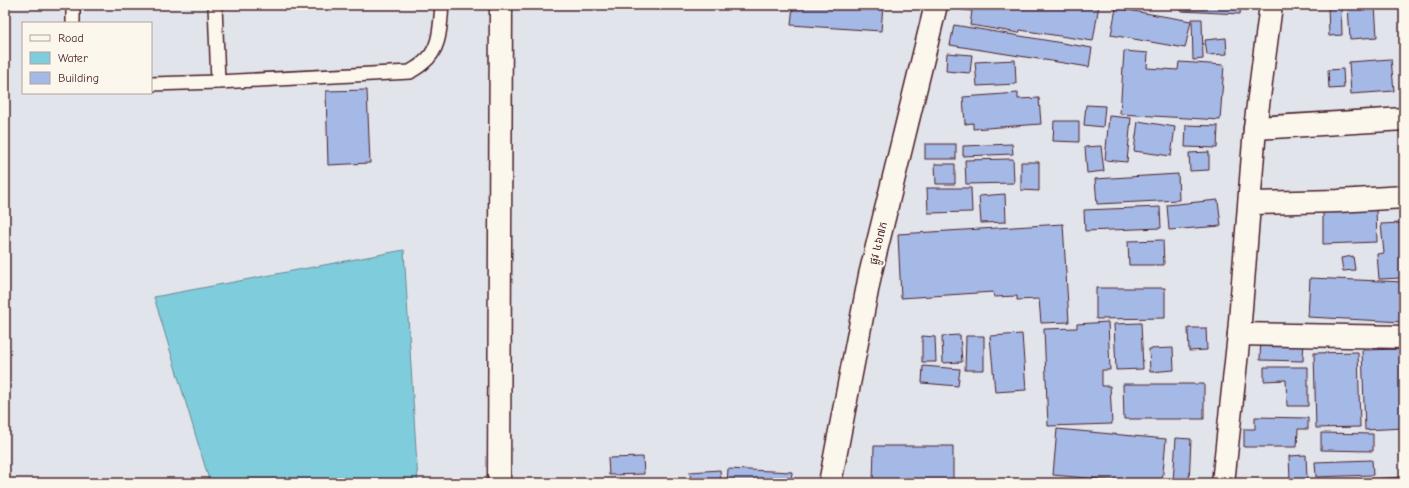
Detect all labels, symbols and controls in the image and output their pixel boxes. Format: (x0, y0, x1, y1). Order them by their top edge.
legend (22, 22, 152, 94)
text: Road (58, 31, 84, 45)
text: Water (58, 51, 88, 65)
text: Building (58, 71, 99, 85)
street label: ផ្លូវ ៤៦៧ក (867, 220, 893, 267)

